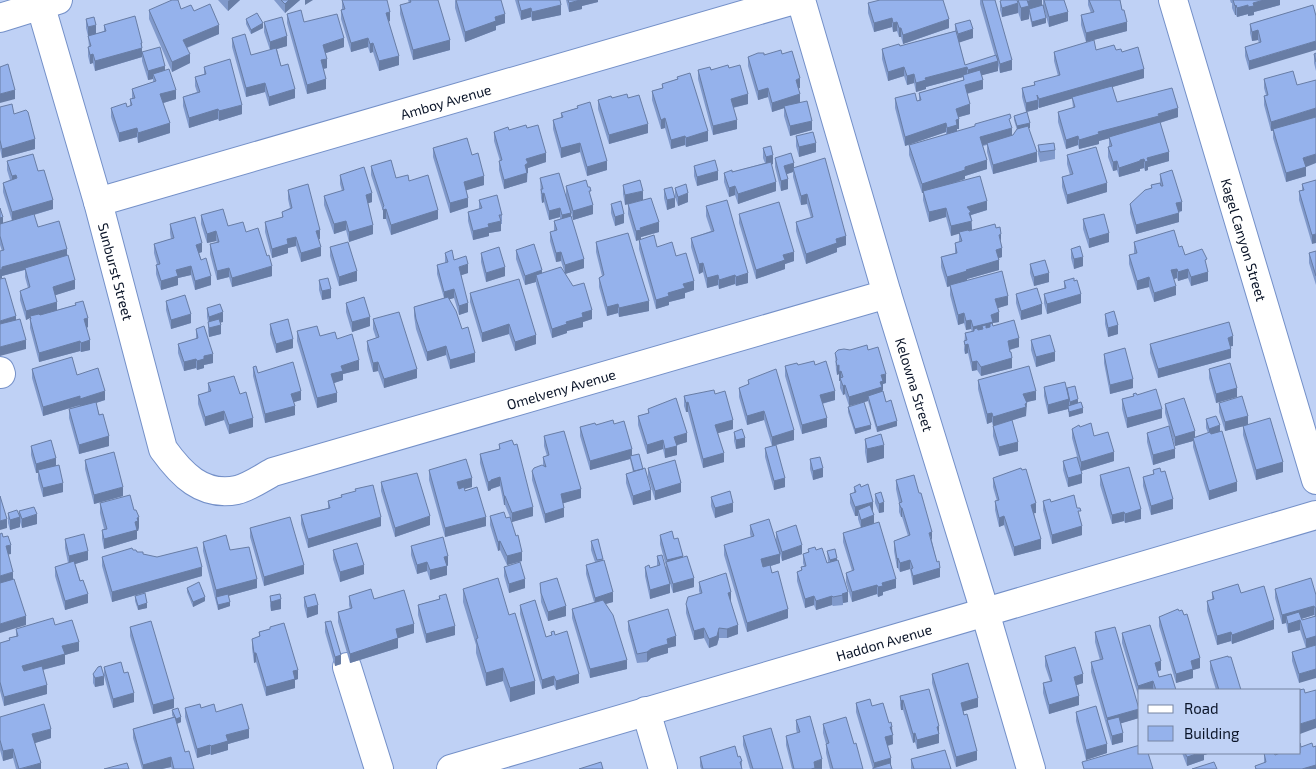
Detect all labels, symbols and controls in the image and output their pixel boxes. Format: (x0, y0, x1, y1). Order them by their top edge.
street label: Amboy Avenue (398, 80, 493, 122)
street label: Kagel Canyon Street (1218, 176, 1271, 303)
street label: Sunburst Street (95, 221, 137, 322)
street label: Kelowna Street (892, 336, 937, 433)
street label: Omelveny Avenue (504, 365, 618, 412)
street label: Haddon Avenue (834, 620, 934, 664)
legend (1138, 689, 1301, 754)
text: Road (1184, 699, 1219, 717)
text: Building (1184, 724, 1240, 742)

